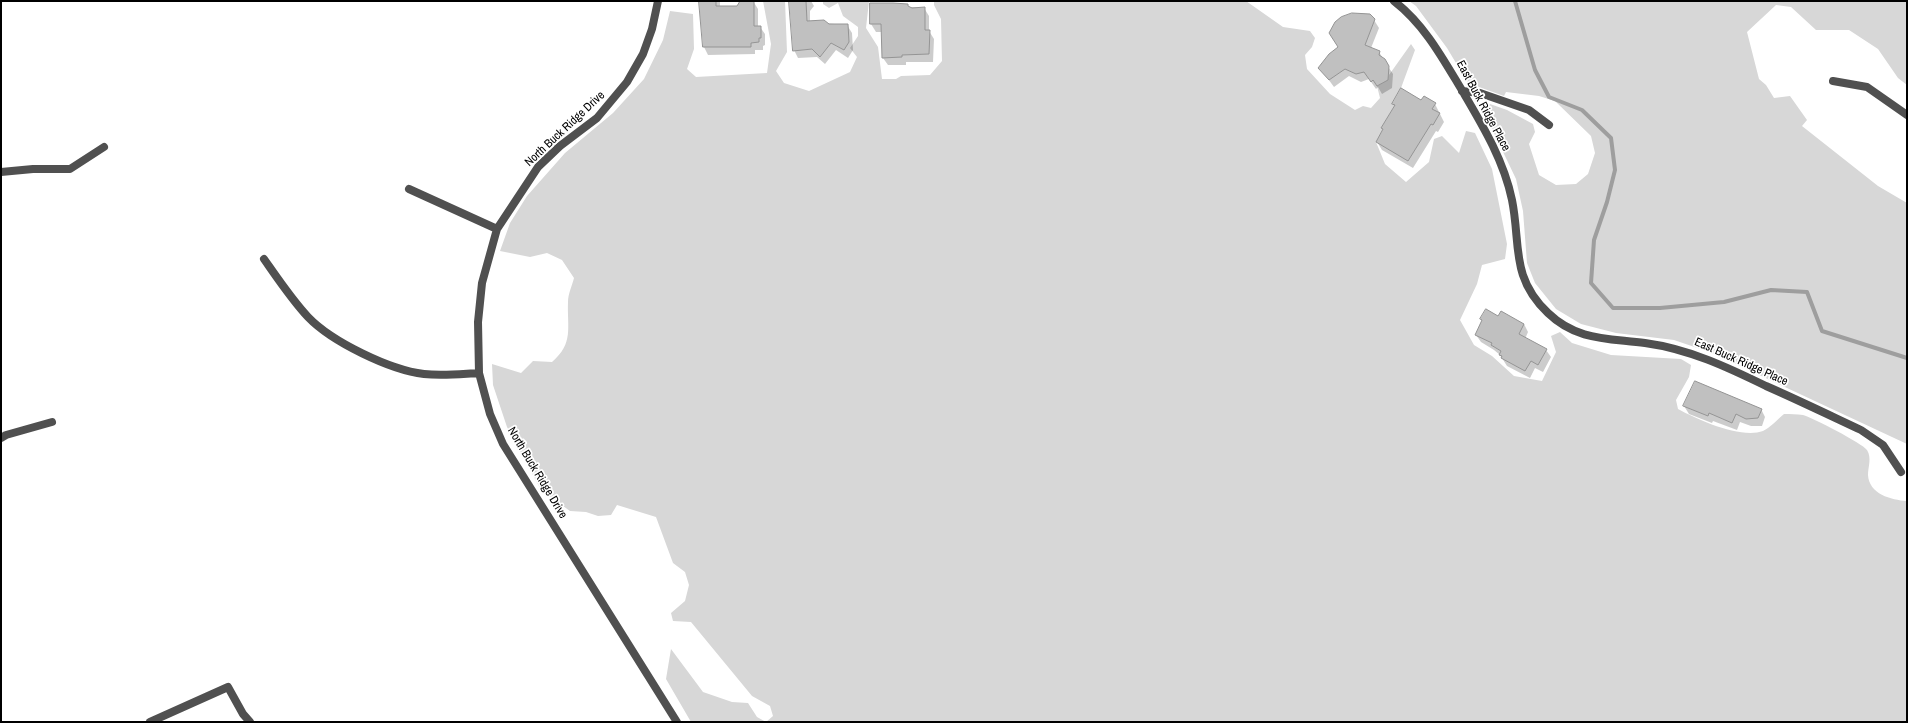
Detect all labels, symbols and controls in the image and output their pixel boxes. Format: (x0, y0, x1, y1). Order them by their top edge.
street label: East Buck Ridge Place (1453, 58, 1513, 154)
street label: North Buck Ridge Drive (522, 88, 608, 170)
street label: East Buck Ridge Place (1692, 335, 1790, 389)
street label: North Buck Ridge Drive (504, 425, 570, 521)

